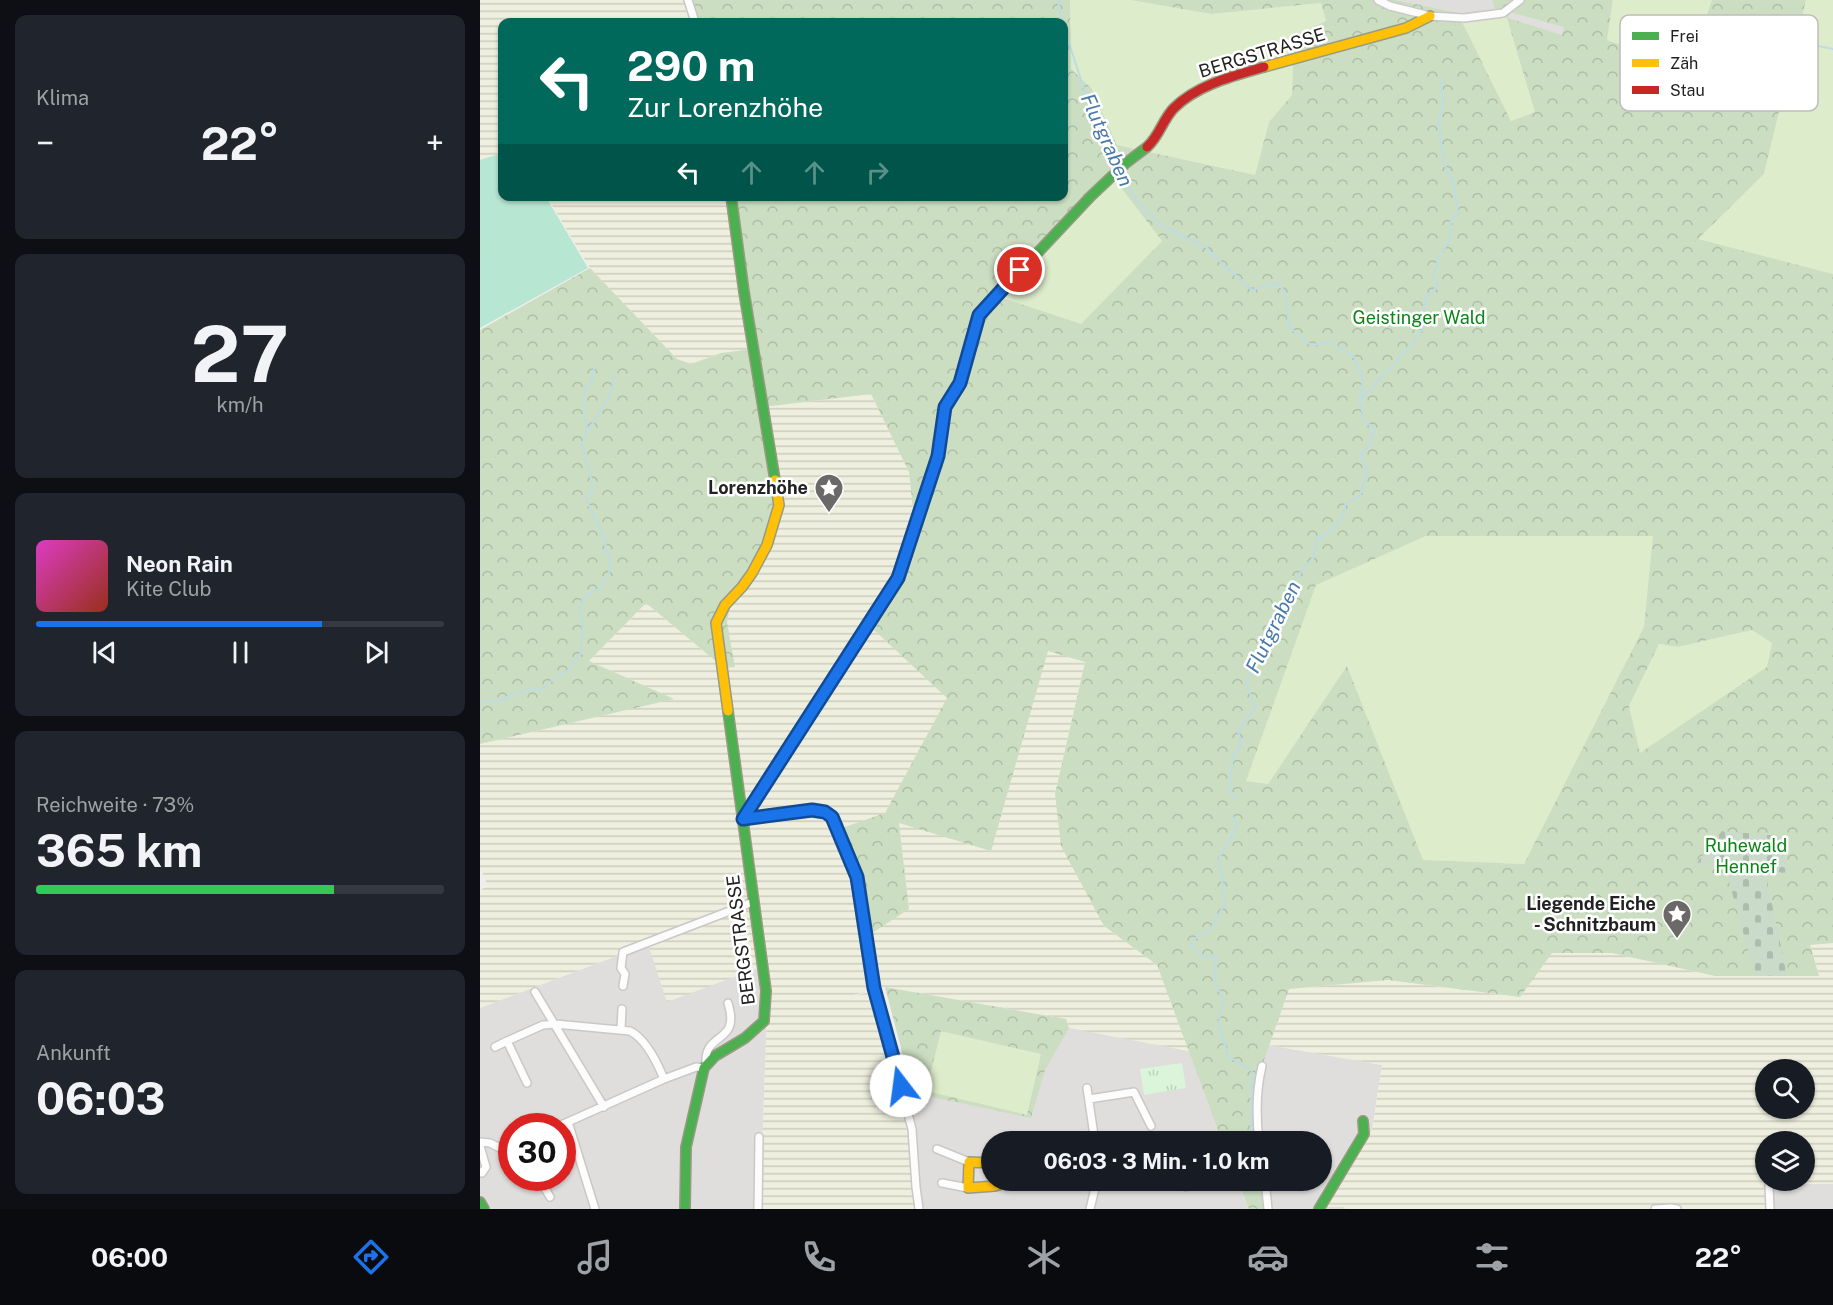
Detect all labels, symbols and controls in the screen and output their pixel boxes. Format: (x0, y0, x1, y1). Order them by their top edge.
legend (1620, 15, 1818, 111)
street label: BERGSTRASSE (1196, 23, 1328, 82)
text: Frei (1670, 27, 1699, 46)
text: 290 m (627, 41, 755, 90)
icon: left (528, 42, 606, 120)
text: Zäh (1670, 54, 1698, 73)
text: Stau (1670, 81, 1705, 100)
text: Klima (36, 86, 89, 110)
water label: Flutgraben (1076, 90, 1138, 190)
text: Zur Lorenzhöhe (627, 91, 823, 123)
text: 22° (201, 117, 279, 170)
text: − (36, 124, 54, 162)
text: + (426, 124, 444, 162)
icon: left (672, 156, 705, 189)
icon: ahead (735, 156, 768, 189)
icon: ahead (798, 156, 831, 189)
icon: right (861, 156, 894, 189)
pin (994, 244, 1045, 295)
icon: arrive (1003, 253, 1036, 286)
park label: Geistinger Wald (1353, 307, 1485, 328)
text: 27 (191, 308, 289, 400)
text: km/h (216, 393, 264, 417)
place icon: Lorenzhöhe (813, 472, 845, 514)
place label: Lorenzhöhe (708, 477, 808, 498)
text: Neon Rain (126, 551, 233, 577)
text: Kite Club (126, 577, 211, 601)
water label: Flutgraben (1240, 577, 1306, 677)
icon: previous (88, 636, 121, 669)
icon: pause (224, 636, 257, 669)
icon: next (360, 636, 393, 669)
text: Reichweite · 73% (36, 793, 194, 817)
text: 365 km (36, 824, 202, 877)
park label: Ruhewald Hennef (1705, 835, 1787, 877)
street label: BERGSTRASSE (722, 874, 759, 1006)
place label: Liegende Eiche - Schnitzbaum (1526, 893, 1656, 935)
place icon: Liegende Eiche - Schnitzbaum (1661, 898, 1693, 940)
text: Ankunft (36, 1041, 111, 1065)
position arrow (869, 1054, 933, 1118)
map controls (1755, 1059, 1815, 1191)
button: search (1755, 1059, 1815, 1119)
text: 06:03 (36, 1072, 166, 1125)
speed limit sign: 30 (498, 1113, 576, 1191)
button: layers (1755, 1131, 1815, 1191)
text: 06:03 · 3 Min. · 1.0 km (1044, 1148, 1269, 1174)
icon: directions (350, 1236, 392, 1278)
icon: music (574, 1236, 616, 1278)
icon: phone (798, 1236, 840, 1278)
icon: climate (1023, 1236, 1065, 1278)
icon: car (1247, 1236, 1289, 1278)
icon: filters (1471, 1236, 1513, 1278)
text: 06:00 (91, 1241, 168, 1273)
text: 22° (1695, 1241, 1742, 1273)

